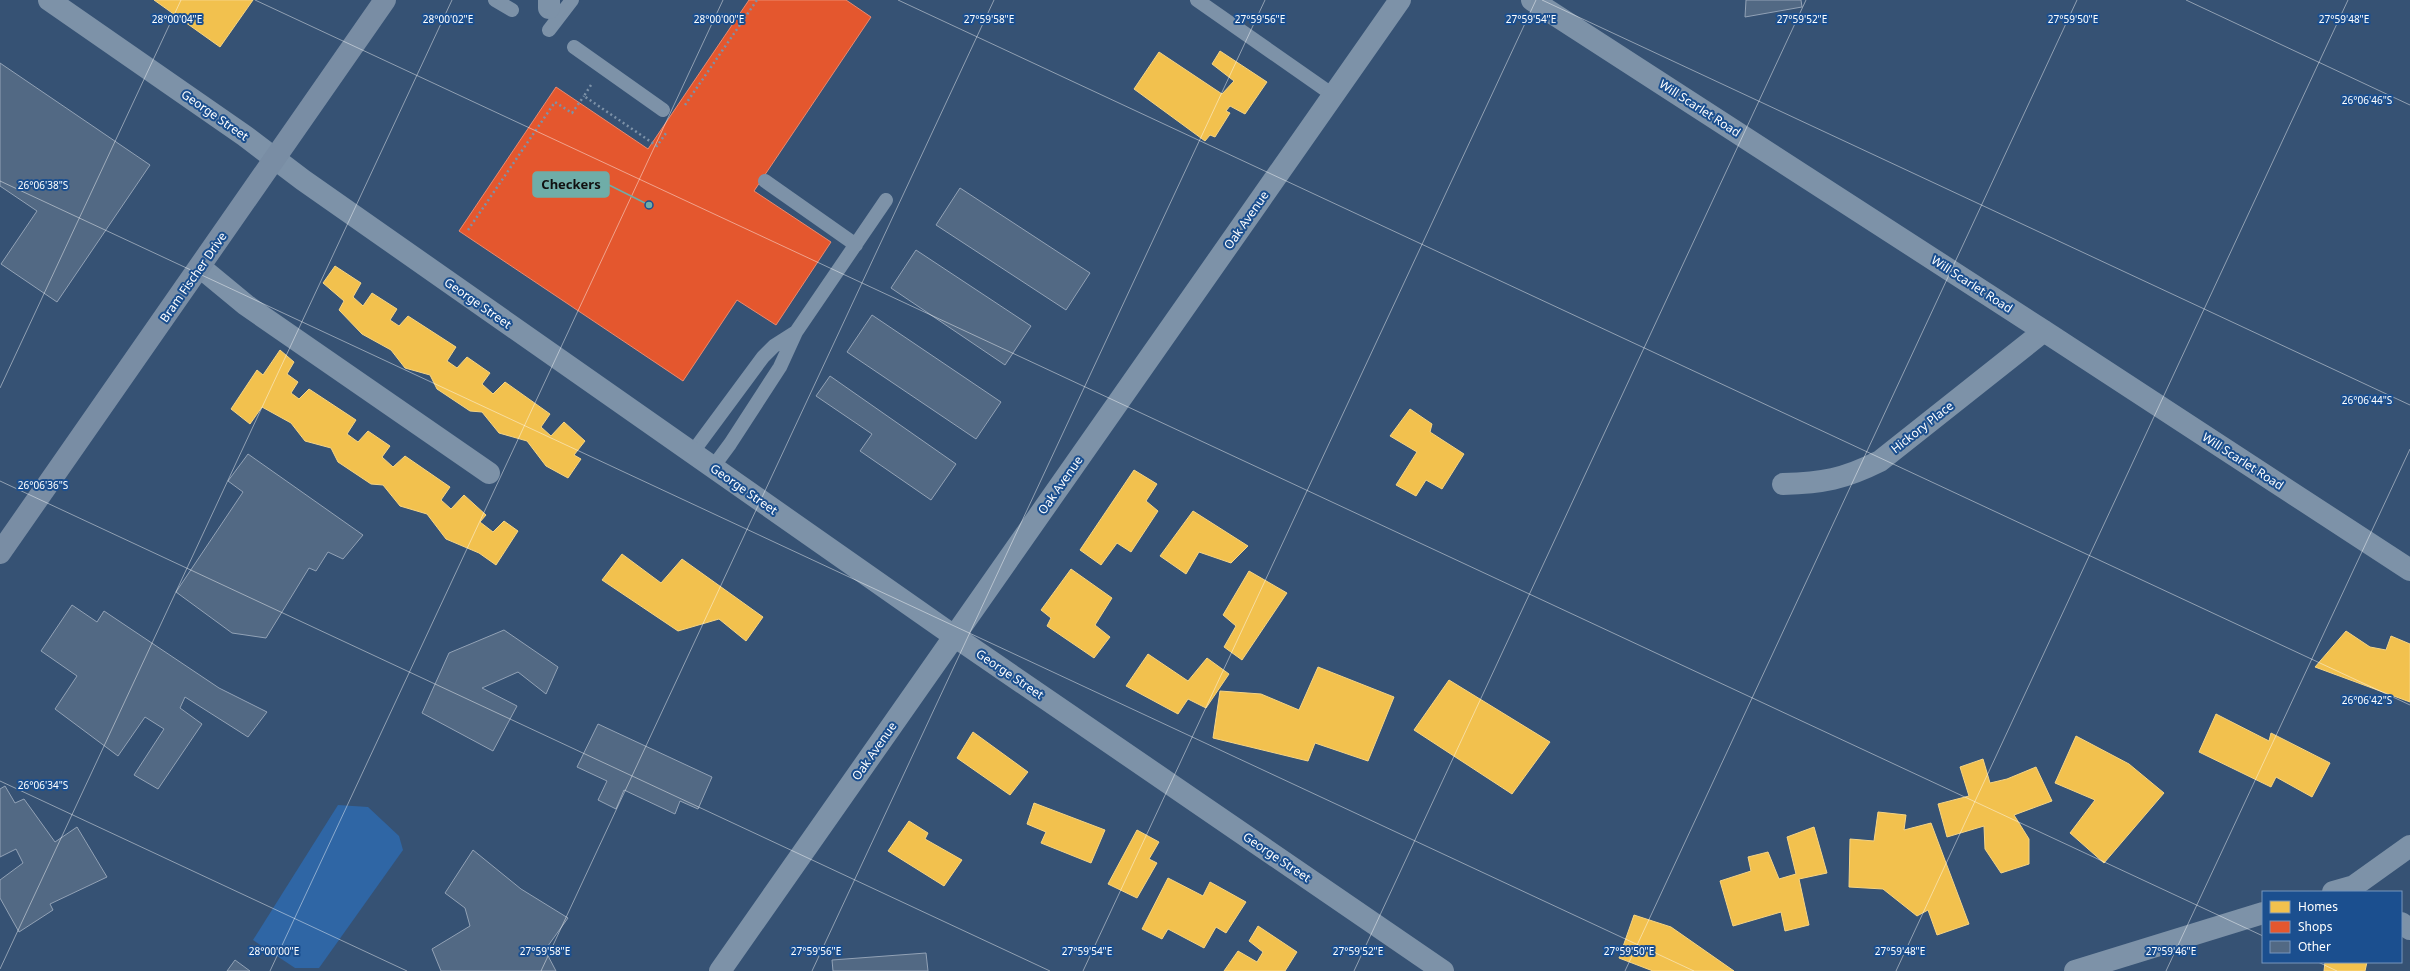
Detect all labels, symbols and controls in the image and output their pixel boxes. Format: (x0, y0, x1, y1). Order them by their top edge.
text: 28°00'04"E (152, 12, 202, 26)
text: 28°00'02"E (423, 12, 473, 26)
text: 28°00'00"E (694, 12, 744, 26)
text: 27°59'58"E (964, 12, 1014, 26)
text: 27°59'56"E (1235, 12, 1285, 26)
text: 27°59'54"E (1506, 12, 1556, 26)
text: 27°59'52"E (1777, 12, 1827, 26)
text: 27°59'50"E (2048, 12, 2098, 26)
text: 27°59'48"E (2319, 12, 2369, 26)
street label: Will Scarlet Road (1656, 75, 1744, 141)
street label: George Street (178, 86, 253, 145)
text: 26°06'46"S (2342, 93, 2393, 107)
callout: Checkers (533, 172, 609, 197)
text: Checkers (541, 175, 601, 193)
text: 26°06'38"S (18, 178, 69, 192)
street label: Oak Avenue (1220, 187, 1273, 253)
street label: Bram Fischer Drive (156, 228, 231, 325)
street label: Will Scarlet Road (1928, 251, 2016, 317)
street label: George Street (441, 274, 516, 333)
text: 26°06'44"S (2342, 393, 2393, 407)
street label: Hickory Place (1887, 397, 1957, 457)
street label: Will Scarlet Road (2199, 428, 2287, 494)
street label: Oak Avenue (1034, 452, 1087, 518)
street label: George Street (707, 460, 782, 519)
text: 26°06'36"S (18, 478, 69, 492)
street label: George Street (973, 645, 1048, 703)
text: 26°06'42"S (2342, 693, 2393, 707)
street label: Oak Avenue (848, 718, 901, 784)
text: 26°06'34"S (18, 778, 69, 792)
street label: George Street (1240, 828, 1315, 886)
legend (2262, 891, 2402, 963)
text: Homes (2298, 898, 2338, 915)
text: Shops (2298, 918, 2333, 935)
text: Other (2298, 938, 2331, 955)
text: 28°00'00"E (249, 944, 299, 958)
text: 27°59'58"E (520, 944, 570, 958)
text: 27°59'56"E (791, 944, 841, 958)
text: 27°59'54"E (1062, 944, 1112, 958)
text: 27°59'52"E (1333, 944, 1383, 958)
text: 27°59'50"E (1604, 944, 1654, 958)
text: 27°59'48"E (1875, 944, 1925, 958)
text: 27°59'46"E (2146, 944, 2196, 958)

